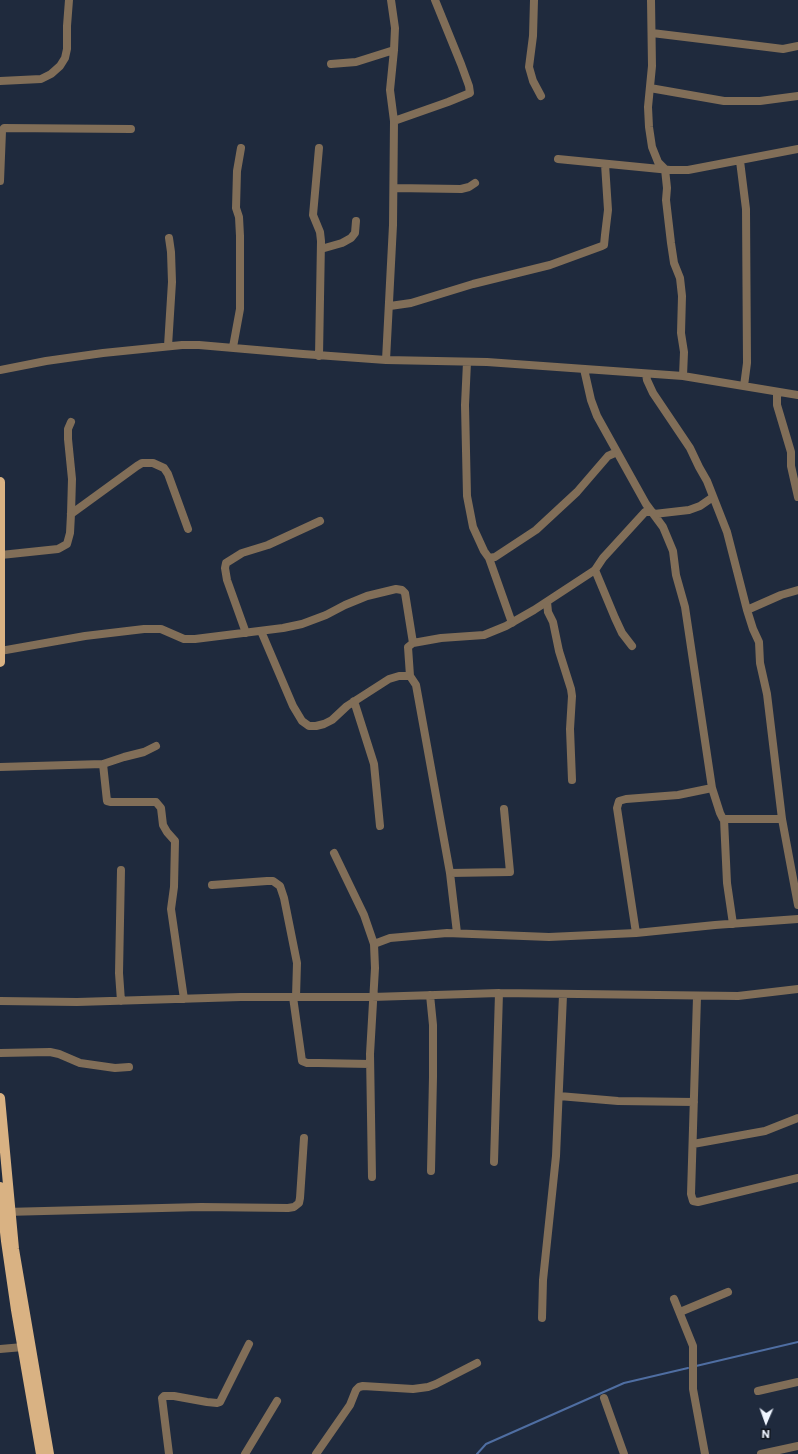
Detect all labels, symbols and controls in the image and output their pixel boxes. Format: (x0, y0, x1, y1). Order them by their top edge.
north arrow (746, 1402, 786, 1442)
text: N (761, 1428, 770, 1441)

